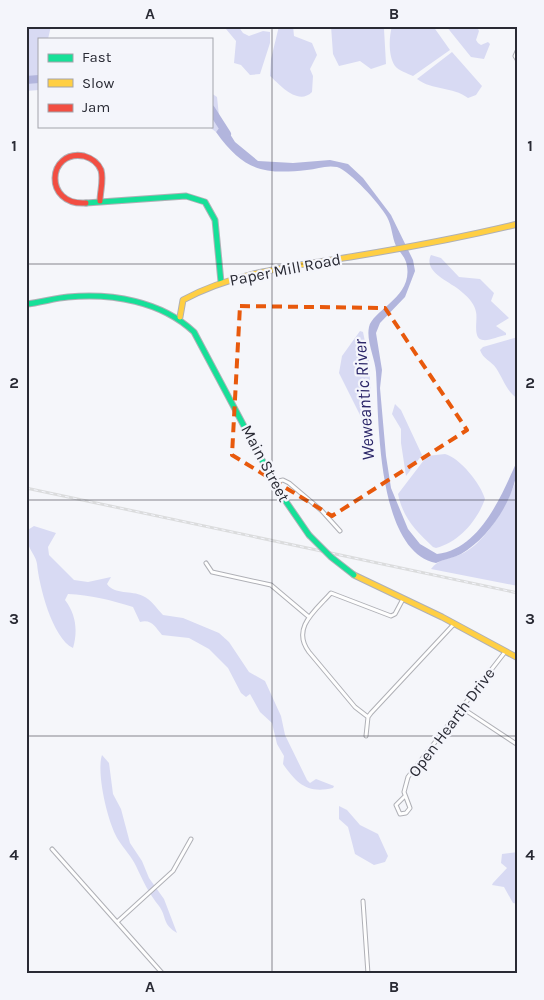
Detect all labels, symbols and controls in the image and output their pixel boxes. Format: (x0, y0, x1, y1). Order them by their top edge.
text: A (145, 4, 155, 23)
text: B (389, 4, 399, 23)
legend (38, 38, 212, 128)
text: Fast (82, 48, 112, 66)
text: Slow (82, 74, 114, 92)
text: Jam (82, 98, 110, 116)
text: 1 (11, 136, 17, 155)
text: 1 (527, 136, 533, 155)
street label: Paper Mill Road (228, 249, 342, 290)
water label: Weweantic River (349, 338, 379, 462)
text: 2 (9, 373, 19, 392)
text: 2 (525, 373, 535, 392)
street label: Main Street (237, 421, 294, 505)
text: 3 (9, 609, 19, 628)
text: 3 (525, 609, 535, 628)
street label: Open Hearth Drive (404, 664, 499, 781)
text: 4 (9, 845, 19, 864)
text: 4 (525, 845, 535, 864)
text: A (145, 977, 155, 996)
text: B (389, 977, 399, 996)

